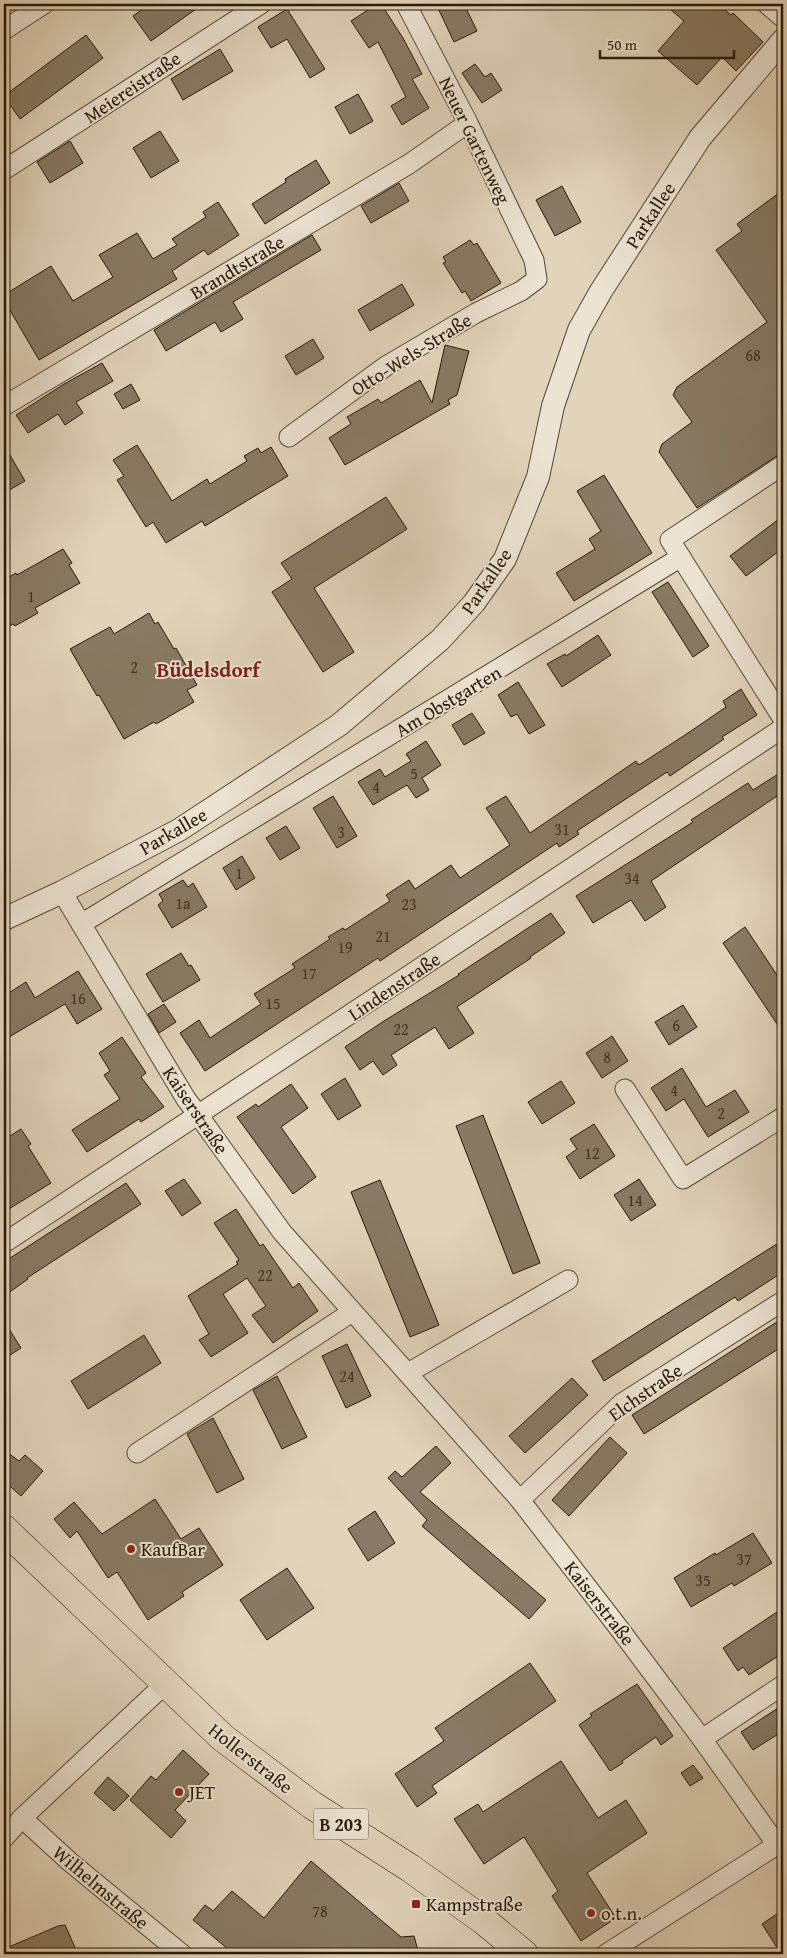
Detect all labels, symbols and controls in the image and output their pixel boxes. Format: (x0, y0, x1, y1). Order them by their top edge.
scale bar (600, 28, 733, 60)
text: 50 m (607, 34, 638, 55)
street label: Meiereistraße (78, 44, 186, 130)
street label: Neuer Gartenweg (432, 72, 518, 209)
street label: Parkallee (618, 176, 682, 254)
street label: Brandtstraße (184, 228, 290, 306)
street label: Otto-Wels-Straße (345, 306, 477, 402)
house number: 68 (745, 343, 761, 367)
street label: Parkallee (454, 542, 518, 620)
house number: 1 (27, 584, 35, 608)
district label: Büdelsdorf (156, 654, 262, 685)
house number: 2 (130, 655, 138, 679)
street label: Am Obstgarten (390, 658, 507, 744)
house number: 5 (410, 761, 418, 785)
house number: 4 (372, 775, 380, 799)
street label: Parkallee (134, 800, 212, 862)
house number: 31 (554, 817, 570, 841)
house number: 3 (337, 820, 345, 844)
house number: 1 (235, 861, 243, 885)
house number: 34 (624, 866, 640, 890)
house number: 1a (175, 891, 191, 915)
house number: 23 (401, 892, 417, 916)
house number: 21 (375, 924, 391, 948)
house number: 19 (337, 935, 353, 959)
street label: Lindenstraße (342, 945, 446, 1027)
house number: 17 (301, 961, 317, 985)
house number: 16 (70, 986, 86, 1010)
house number: 15 (265, 991, 281, 1015)
house number: 6 (672, 1013, 680, 1037)
house number: 22 (393, 1017, 409, 1041)
house number: 8 (603, 1045, 611, 1069)
street label: Kaiserstraße (156, 1060, 236, 1160)
house number: 4 (670, 1078, 678, 1102)
house number: 2 (717, 1101, 725, 1125)
house number: 12 (584, 1141, 600, 1165)
house number: 14 (627, 1188, 643, 1212)
house number: 22 (257, 1263, 273, 1287)
street label: Elchstraße (602, 1356, 688, 1428)
house number: 24 (339, 1364, 355, 1388)
place label: KaufBar (141, 1535, 205, 1563)
marker: KaufBar (125, 1543, 137, 1555)
house number: 37 (736, 1547, 752, 1571)
street label: Kaiserstraße (558, 1555, 642, 1651)
house number: 35 (695, 1568, 711, 1592)
street label: Hollerstraße (203, 1716, 299, 1800)
place label: JET (187, 1778, 216, 1806)
marker: JET (173, 1786, 185, 1798)
road number: B 203 (314, 1808, 368, 1840)
street label: Wilhelmstraße (47, 1838, 155, 1936)
place label: Kampstraße (426, 1890, 523, 1918)
marker: Kampstraße (410, 1898, 422, 1910)
house number: 78 (312, 1899, 328, 1923)
place label: o.t.n. (601, 1899, 642, 1927)
marker: o.t.n. (585, 1907, 597, 1919)

